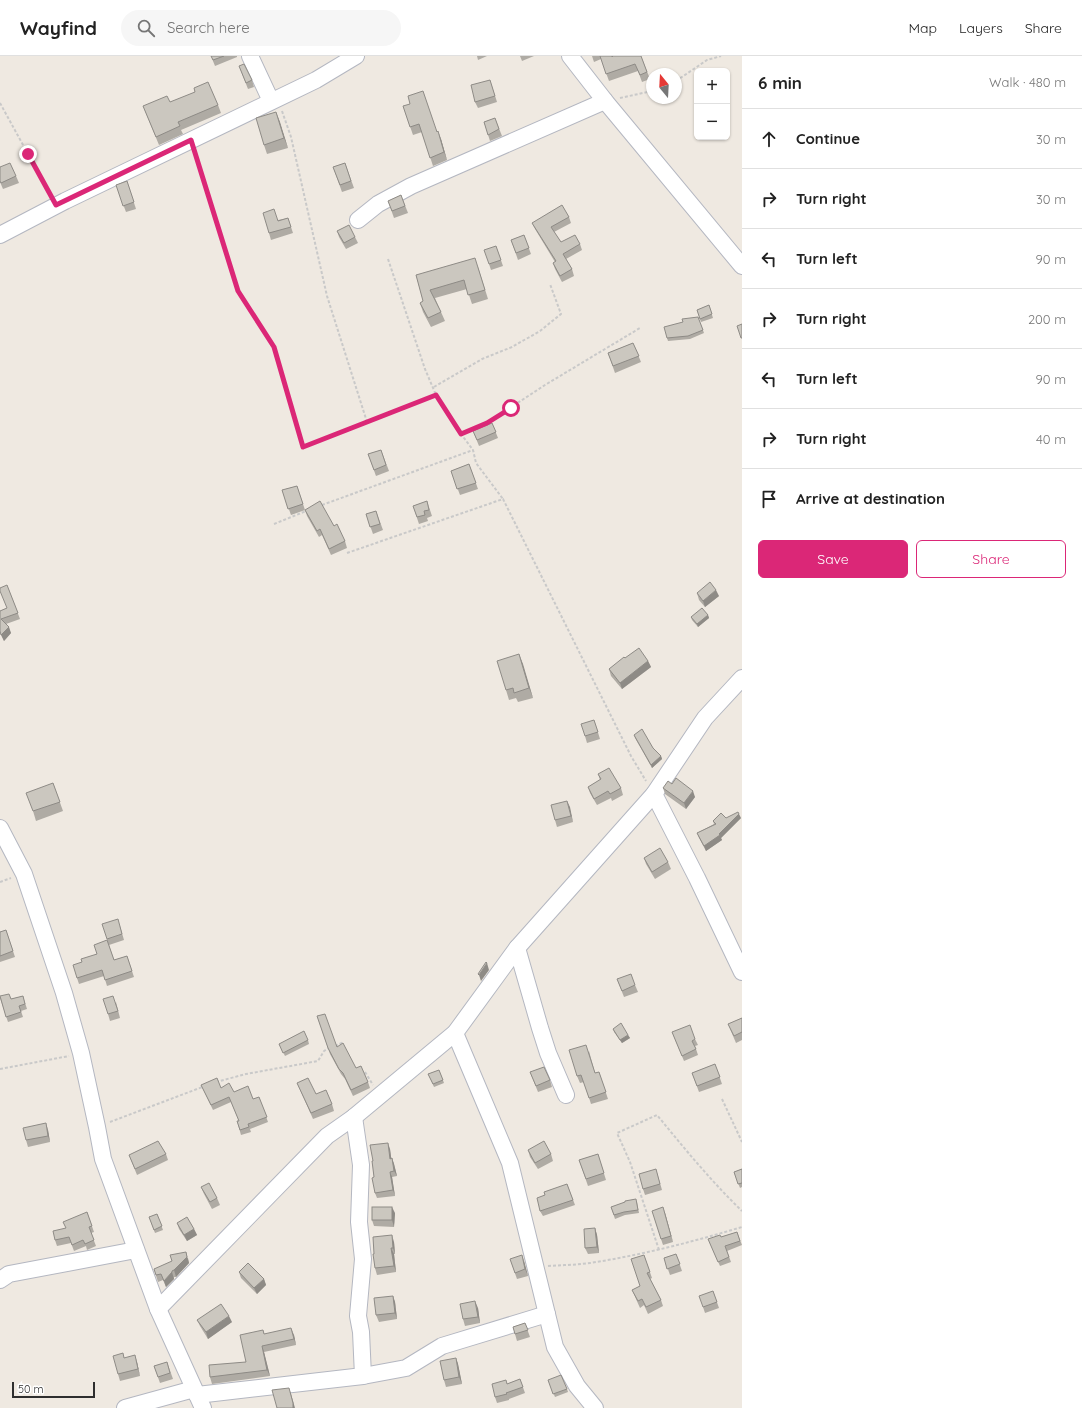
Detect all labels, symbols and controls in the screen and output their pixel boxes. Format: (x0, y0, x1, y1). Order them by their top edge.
search box (121, 10, 401, 46)
text: Wayfind (20, 16, 97, 40)
icon: search (135, 17, 157, 39)
text: Search here (167, 18, 250, 37)
text: Map (908, 19, 937, 37)
text: Layers (959, 19, 1003, 37)
text: Share (1025, 19, 1062, 37)
north arrow (646, 68, 682, 104)
map controls (694, 68, 730, 140)
button: + (694, 68, 730, 104)
text: 6 min (758, 72, 802, 93)
text: Walk · 480 m (989, 74, 1066, 90)
button: − (694, 104, 730, 140)
icon: ahead (758, 128, 780, 150)
text: Continue (796, 129, 860, 148)
text: 30 m (1036, 131, 1066, 147)
route end (19, 145, 37, 163)
icon: right (758, 188, 780, 210)
text: Turn right (796, 189, 867, 208)
text: 30 m (1036, 191, 1066, 207)
icon: left (758, 248, 780, 270)
text: Turn left (796, 249, 858, 268)
text: 90 m (1036, 251, 1066, 267)
icon: right (758, 308, 780, 330)
text: Turn right (796, 309, 867, 328)
text: 200 m (1028, 311, 1066, 327)
icon: left (758, 368, 780, 390)
text: Turn left (796, 369, 858, 388)
text: 90 m (1036, 371, 1066, 387)
route start (502, 399, 520, 417)
icon: right (758, 428, 780, 450)
text: Turn right (796, 429, 867, 448)
text: 40 m (1036, 431, 1066, 447)
icon: arrive (758, 488, 780, 510)
text: Arrive at destination (796, 489, 945, 508)
button: Save (758, 540, 908, 578)
button: Share (916, 540, 1066, 578)
scale bar (12, 1380, 95, 1399)
text: 50 m (18, 1382, 44, 1396)

